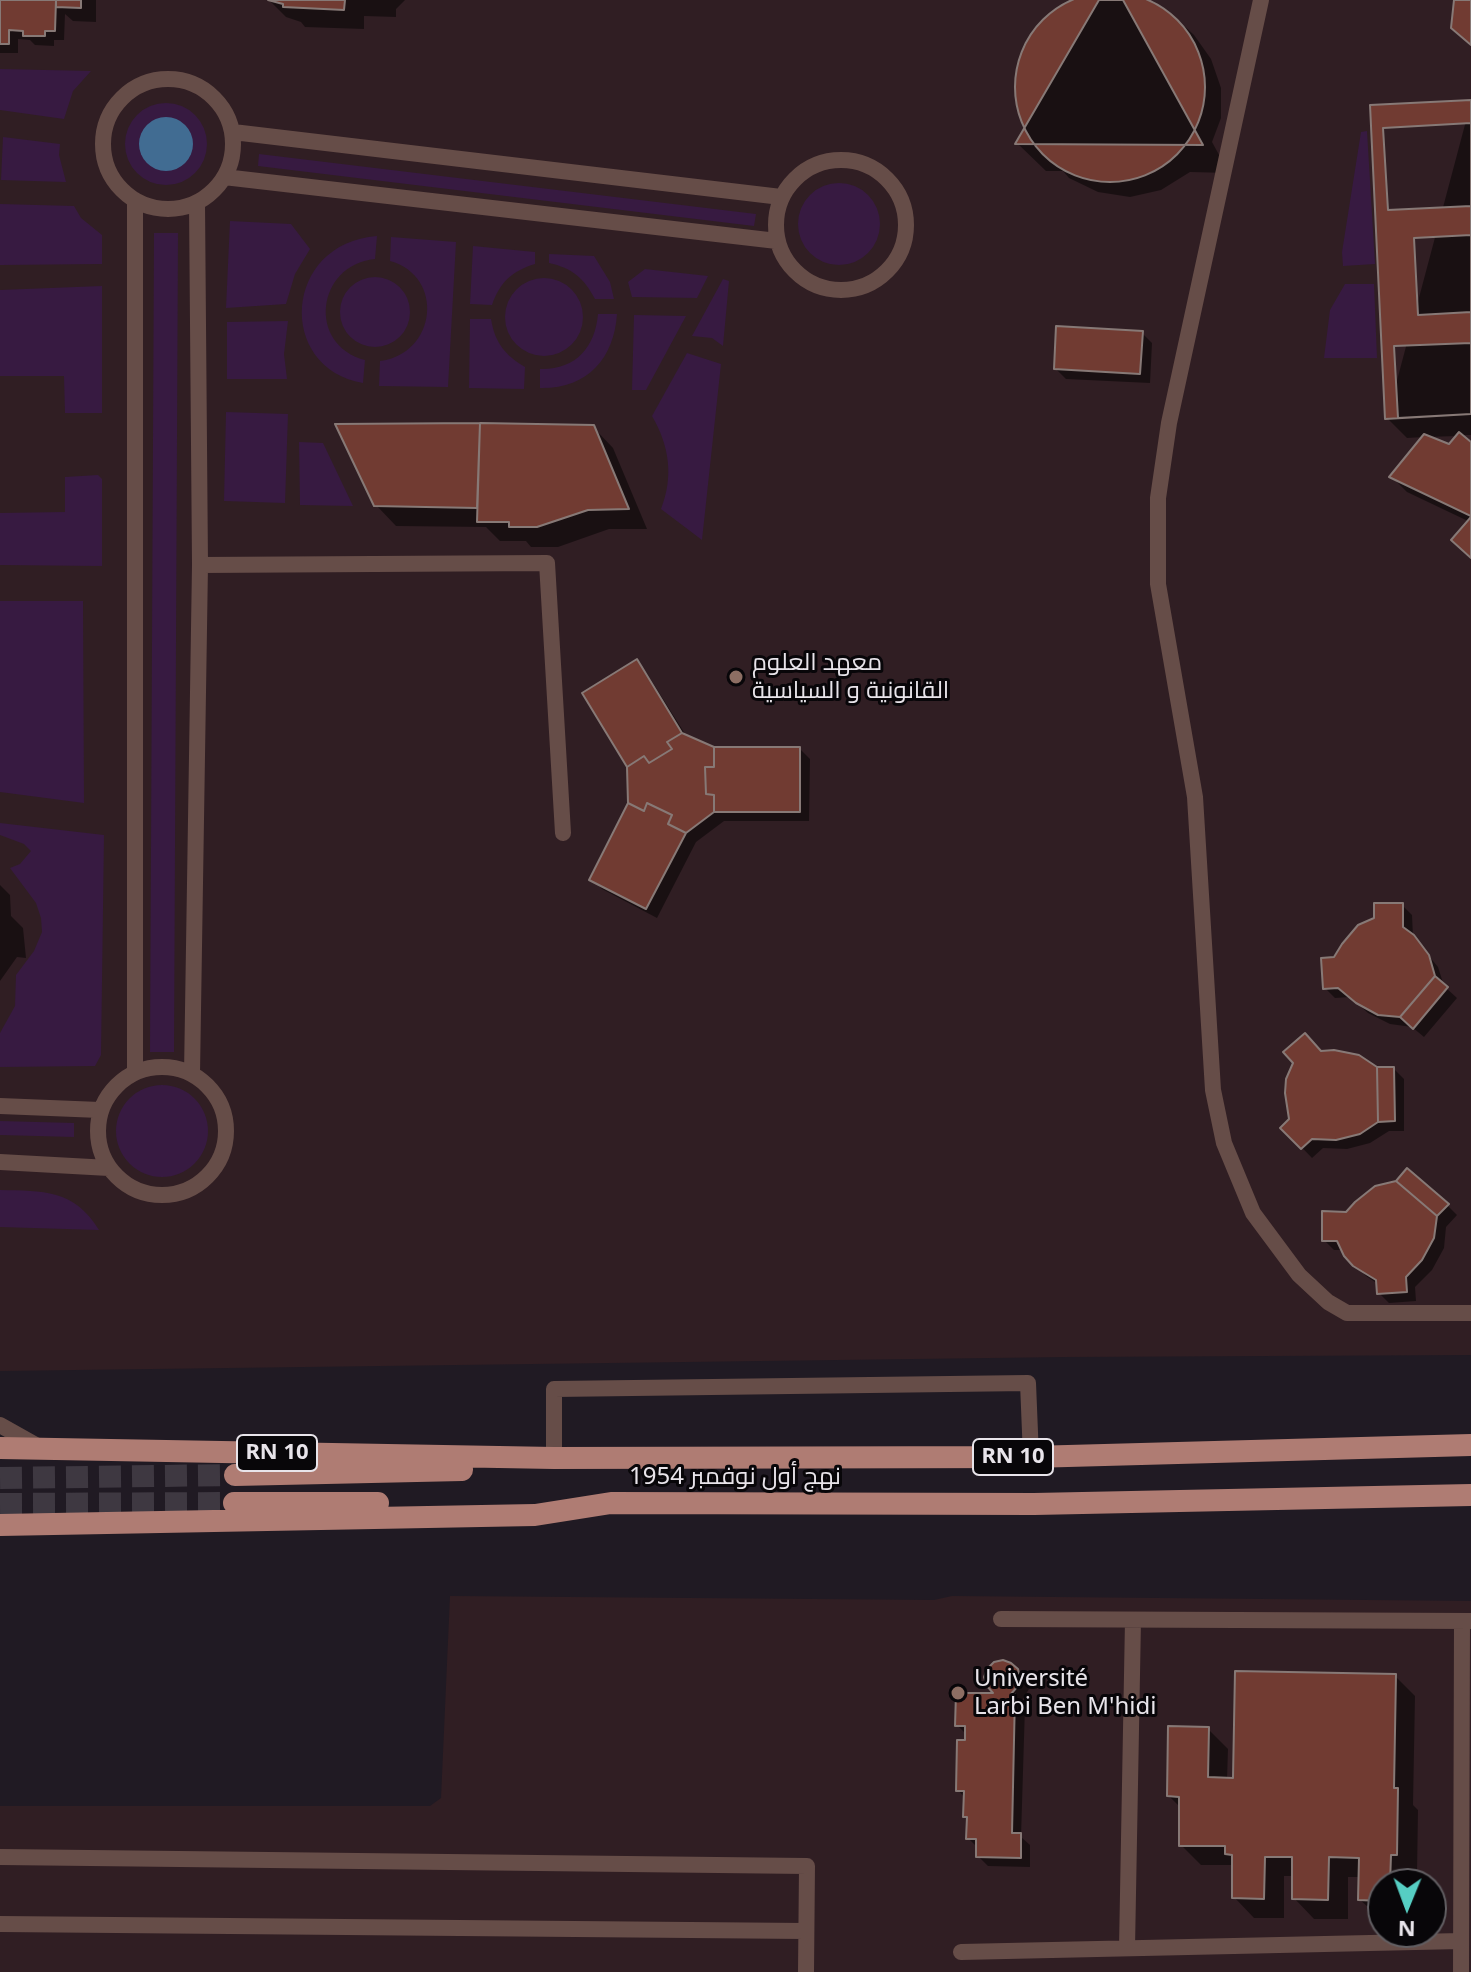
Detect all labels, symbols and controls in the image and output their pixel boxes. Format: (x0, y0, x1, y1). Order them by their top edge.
place label: معهد العلوم القانونية و السياسية (752, 649, 949, 705)
marker: معهد العلوم القانونية و السياسية (727, 668, 745, 686)
road number: RN 10 (237, 1435, 317, 1471)
road number: RN 10 (973, 1439, 1053, 1475)
street label: نهج أول نوفمبر 1954 (629, 1463, 841, 1491)
place label: Université Larbi Ben M'hidi (974, 1665, 1156, 1721)
marker: Université Larbi Ben M'hidi (949, 1684, 967, 1702)
north arrow (1367, 1868, 1447, 1948)
text: N (1397, 1915, 1416, 1945)

